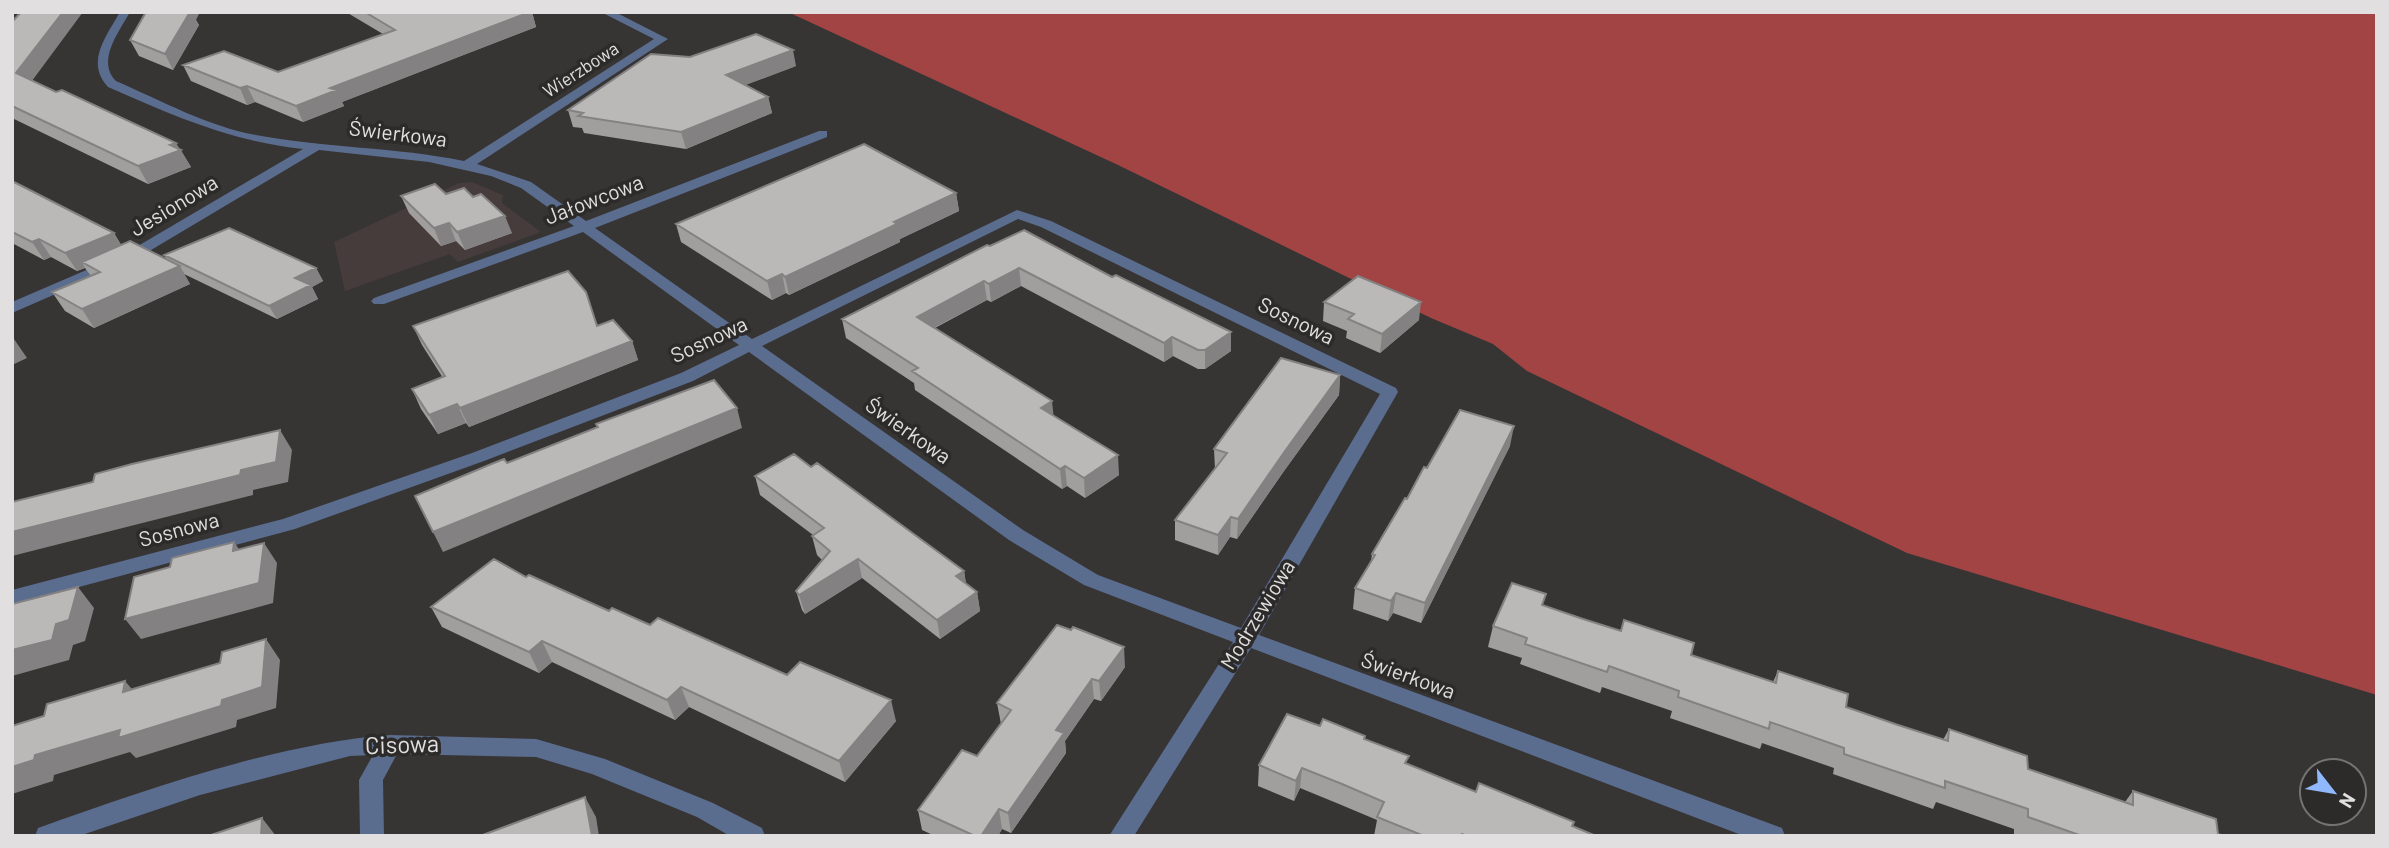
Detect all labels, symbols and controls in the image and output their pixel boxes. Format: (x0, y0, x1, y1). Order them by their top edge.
street label: Wierzbowa (539, 37, 622, 102)
street label: Świerkowa (348, 114, 449, 151)
street label: Jałowcowa (541, 168, 646, 229)
street label: Jesionowa (125, 169, 222, 241)
street label: Sosnowa (1254, 291, 1339, 349)
street label: Sosnowa (666, 310, 751, 367)
street label: Świerkowa (861, 391, 956, 468)
street label: Sosnowa (136, 506, 221, 551)
street label: Modrzewiowa (1214, 555, 1299, 673)
street label: Świerkowa (1358, 646, 1459, 703)
street label: Cisowa (364, 728, 440, 759)
north arrow (2298, 757, 2368, 827)
text: N (2335, 790, 2361, 812)

